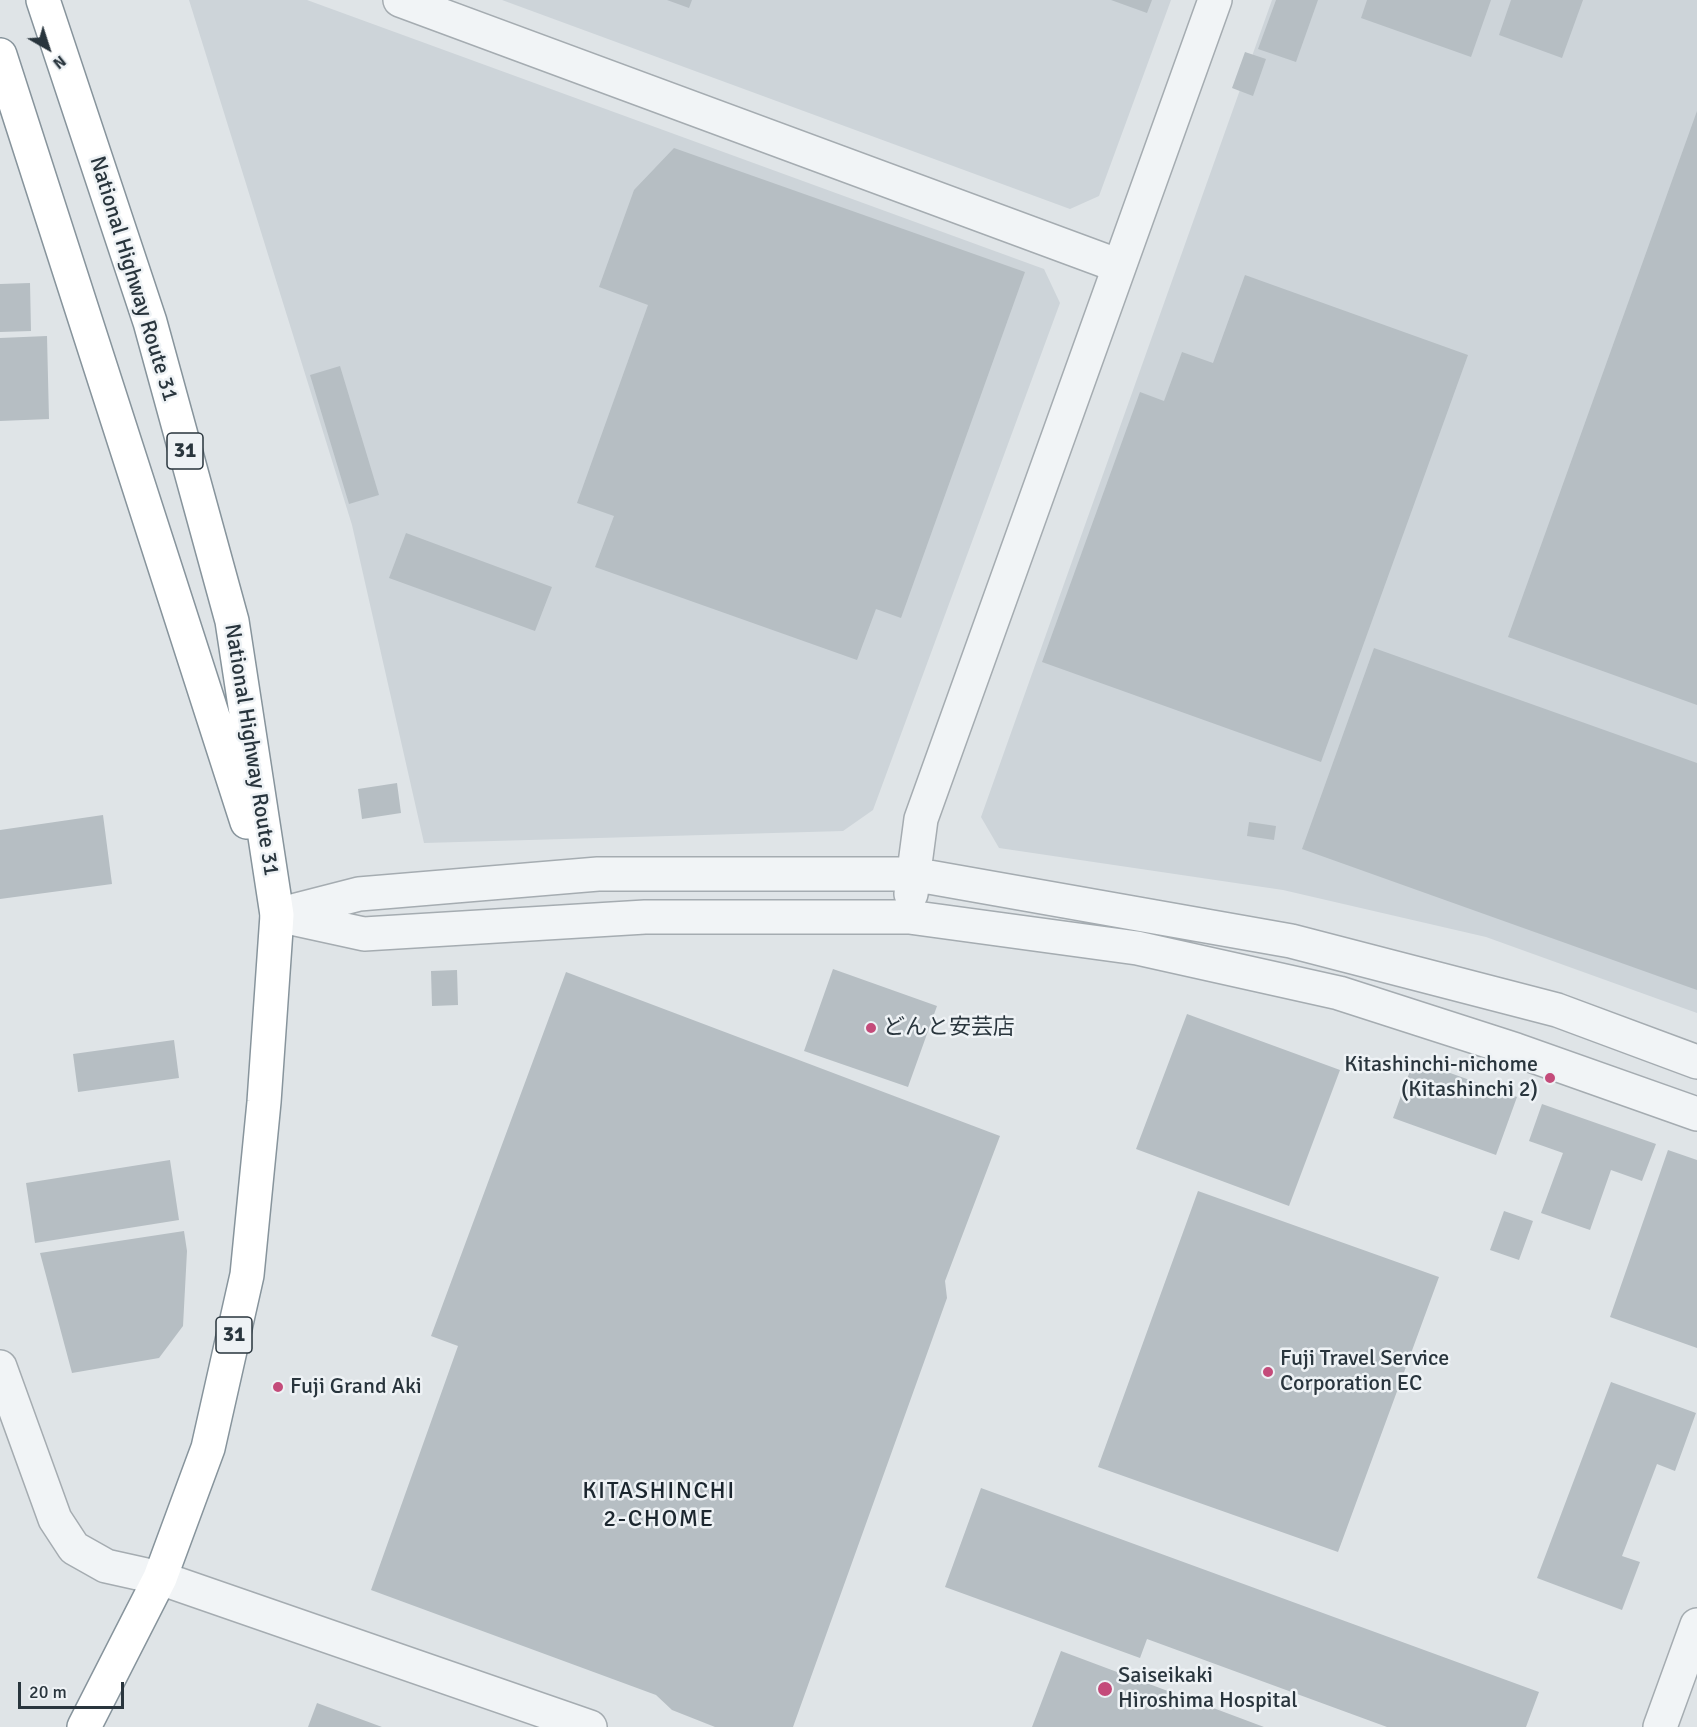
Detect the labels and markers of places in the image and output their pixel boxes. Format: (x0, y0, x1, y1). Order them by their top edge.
place label: どんと安芸店 (883, 1015, 1015, 1041)
marker: どんと安芸店 (864, 1021, 878, 1035)
place label: Kitashinchi-nichome (Kitashinchi 2) (1344, 1052, 1538, 1104)
marker: Kitashinchi-nichome (Kitashinchi 2) (1543, 1071, 1557, 1085)
place label: Fuji Travel Service Corporation EC (1280, 1346, 1449, 1398)
marker: Fuji Travel Service Corporation EC (1261, 1365, 1275, 1379)
place label: Fuji Grand Aki (290, 1374, 422, 1400)
marker: Fuji Grand Aki (271, 1380, 285, 1394)
place label: Saiseikaki Hiroshima Hospital (1118, 1663, 1298, 1714)
marker: Saiseikaki Hiroshima Hospital (1096, 1680, 1114, 1698)

